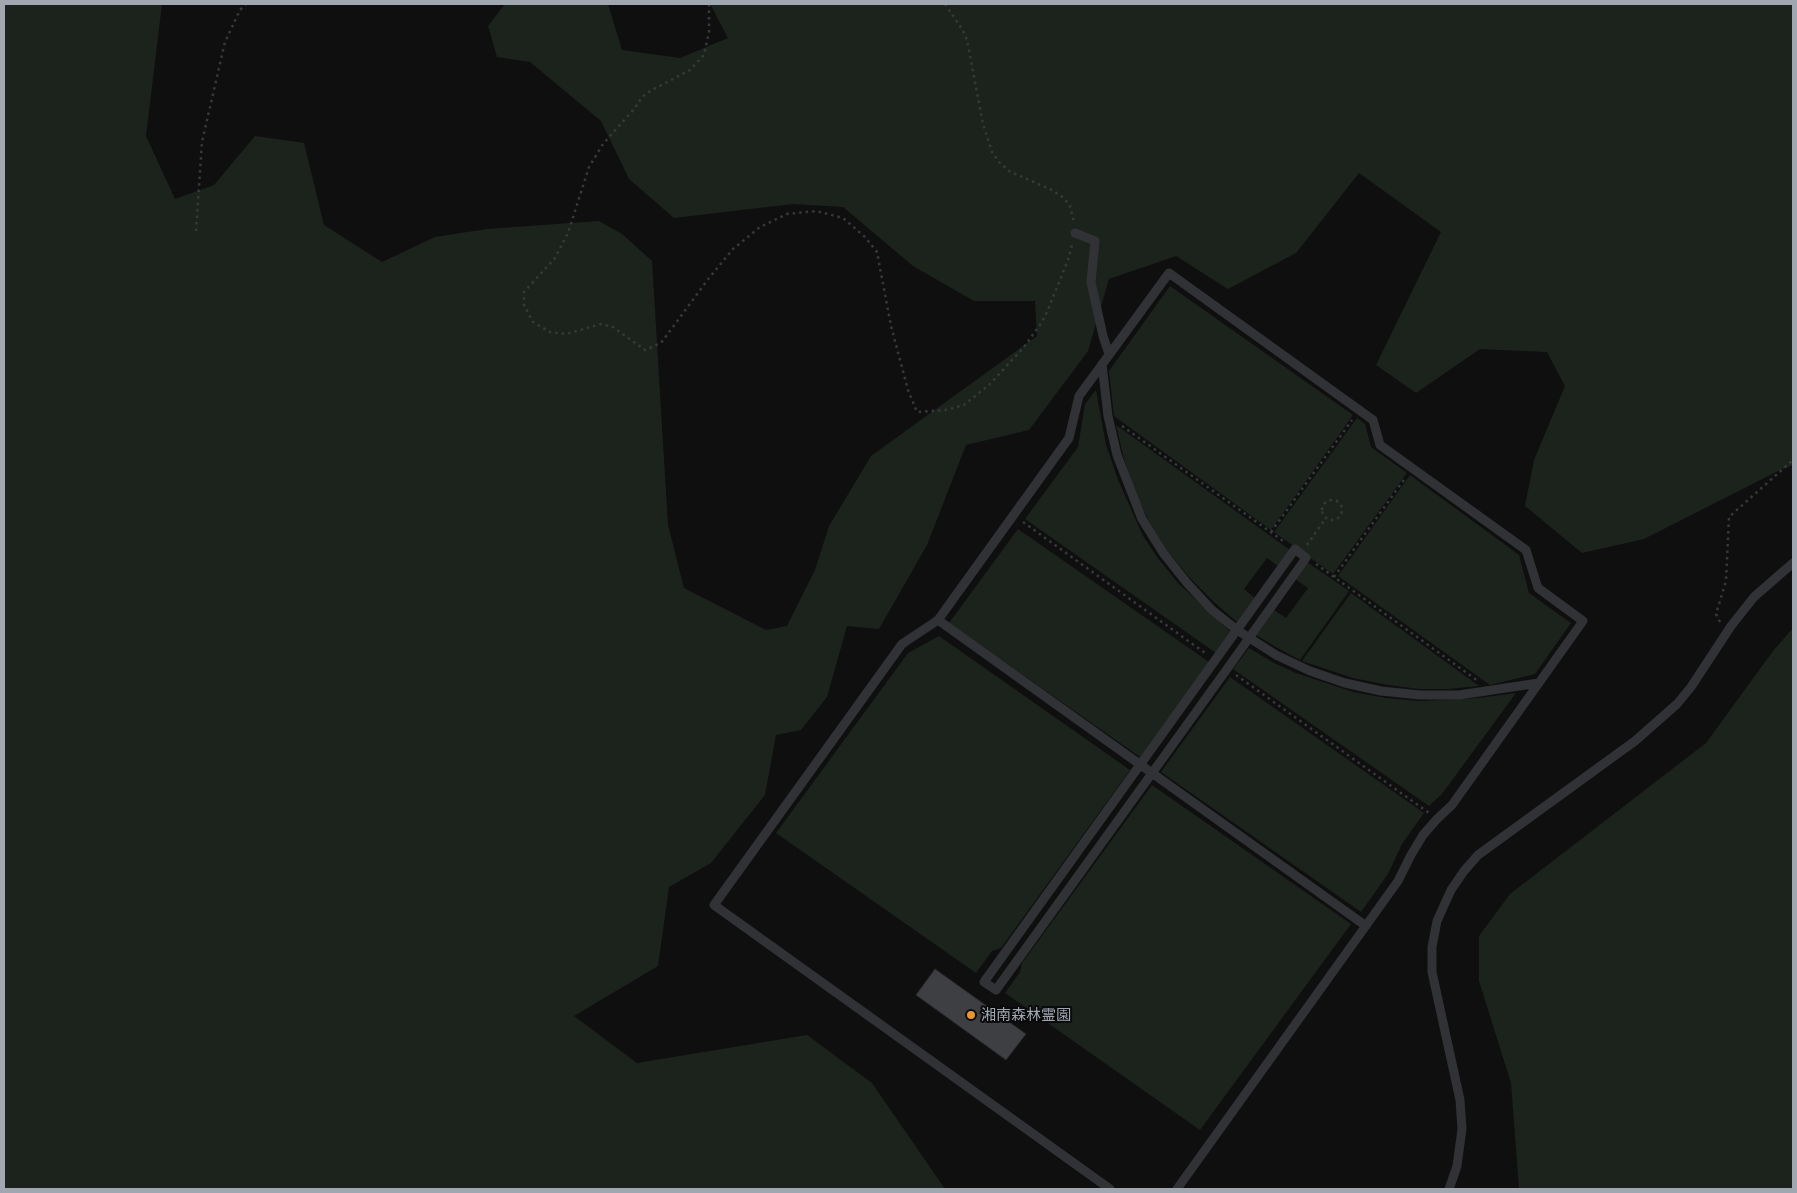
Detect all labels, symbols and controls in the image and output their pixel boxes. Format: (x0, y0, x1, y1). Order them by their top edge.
place label: 湘南森林霊園 (981, 1006, 1071, 1024)
marker: 湘南森林霊園 (965, 1009, 977, 1021)

